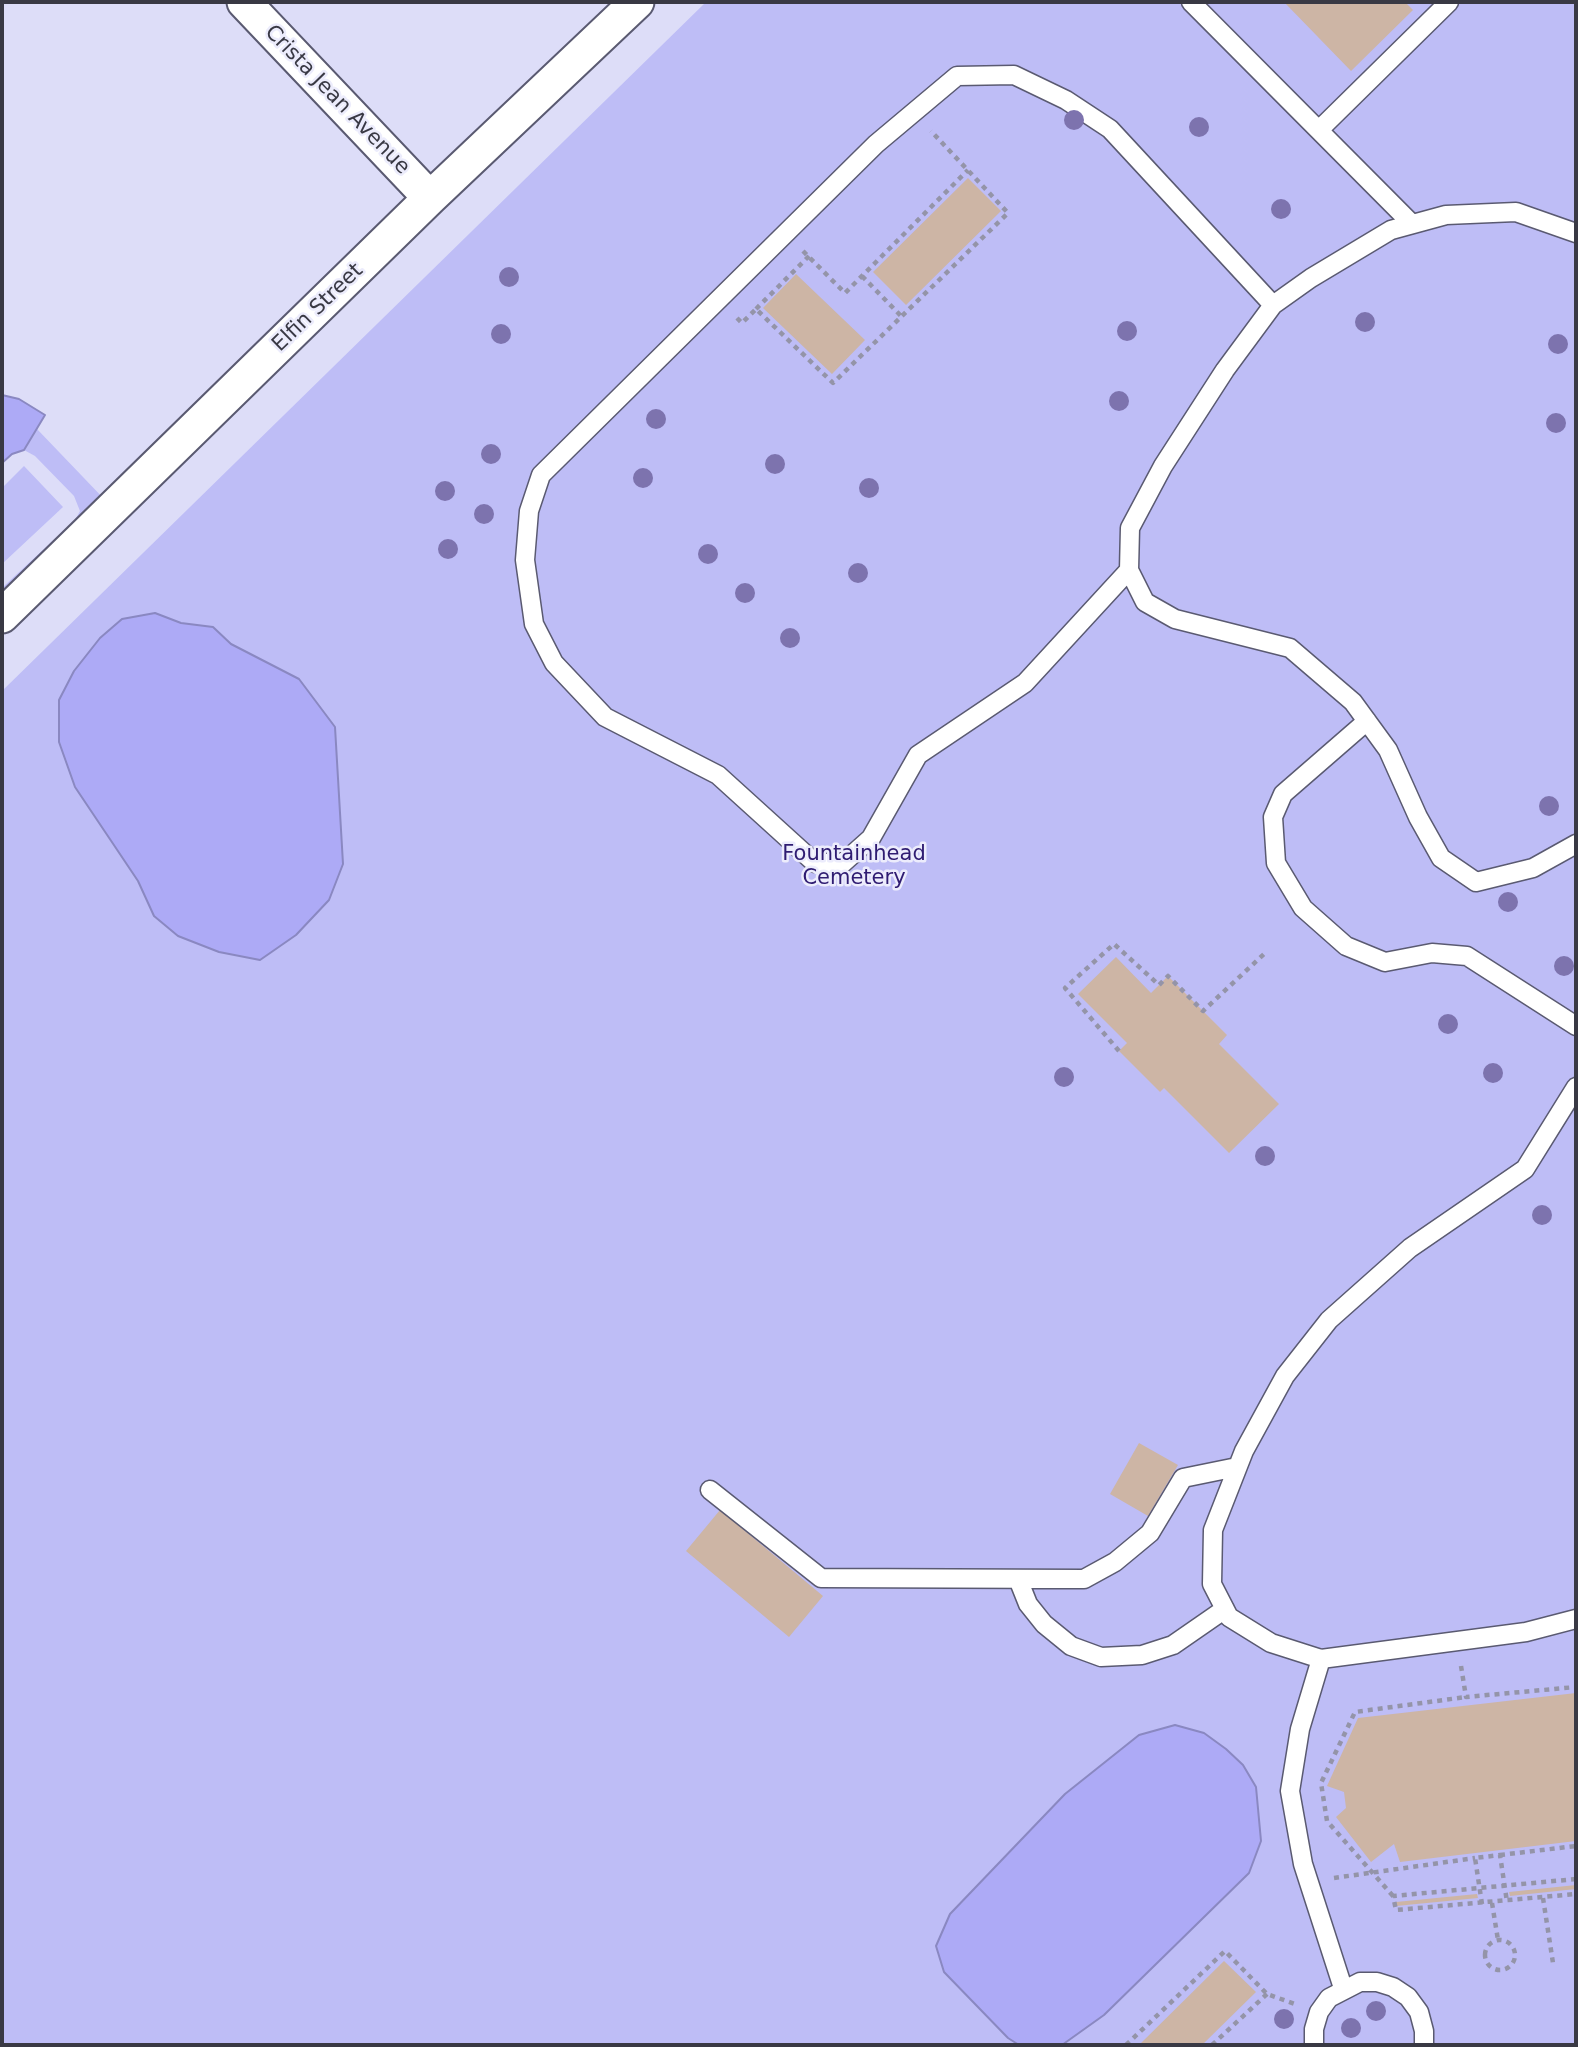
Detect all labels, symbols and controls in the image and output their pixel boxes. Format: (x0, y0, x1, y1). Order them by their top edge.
street label: Crista Jean Avenue (259, 20, 415, 180)
street label: Elfin Street (267, 259, 369, 357)
park label: Fountainhead Cemetery (782, 842, 926, 892)

